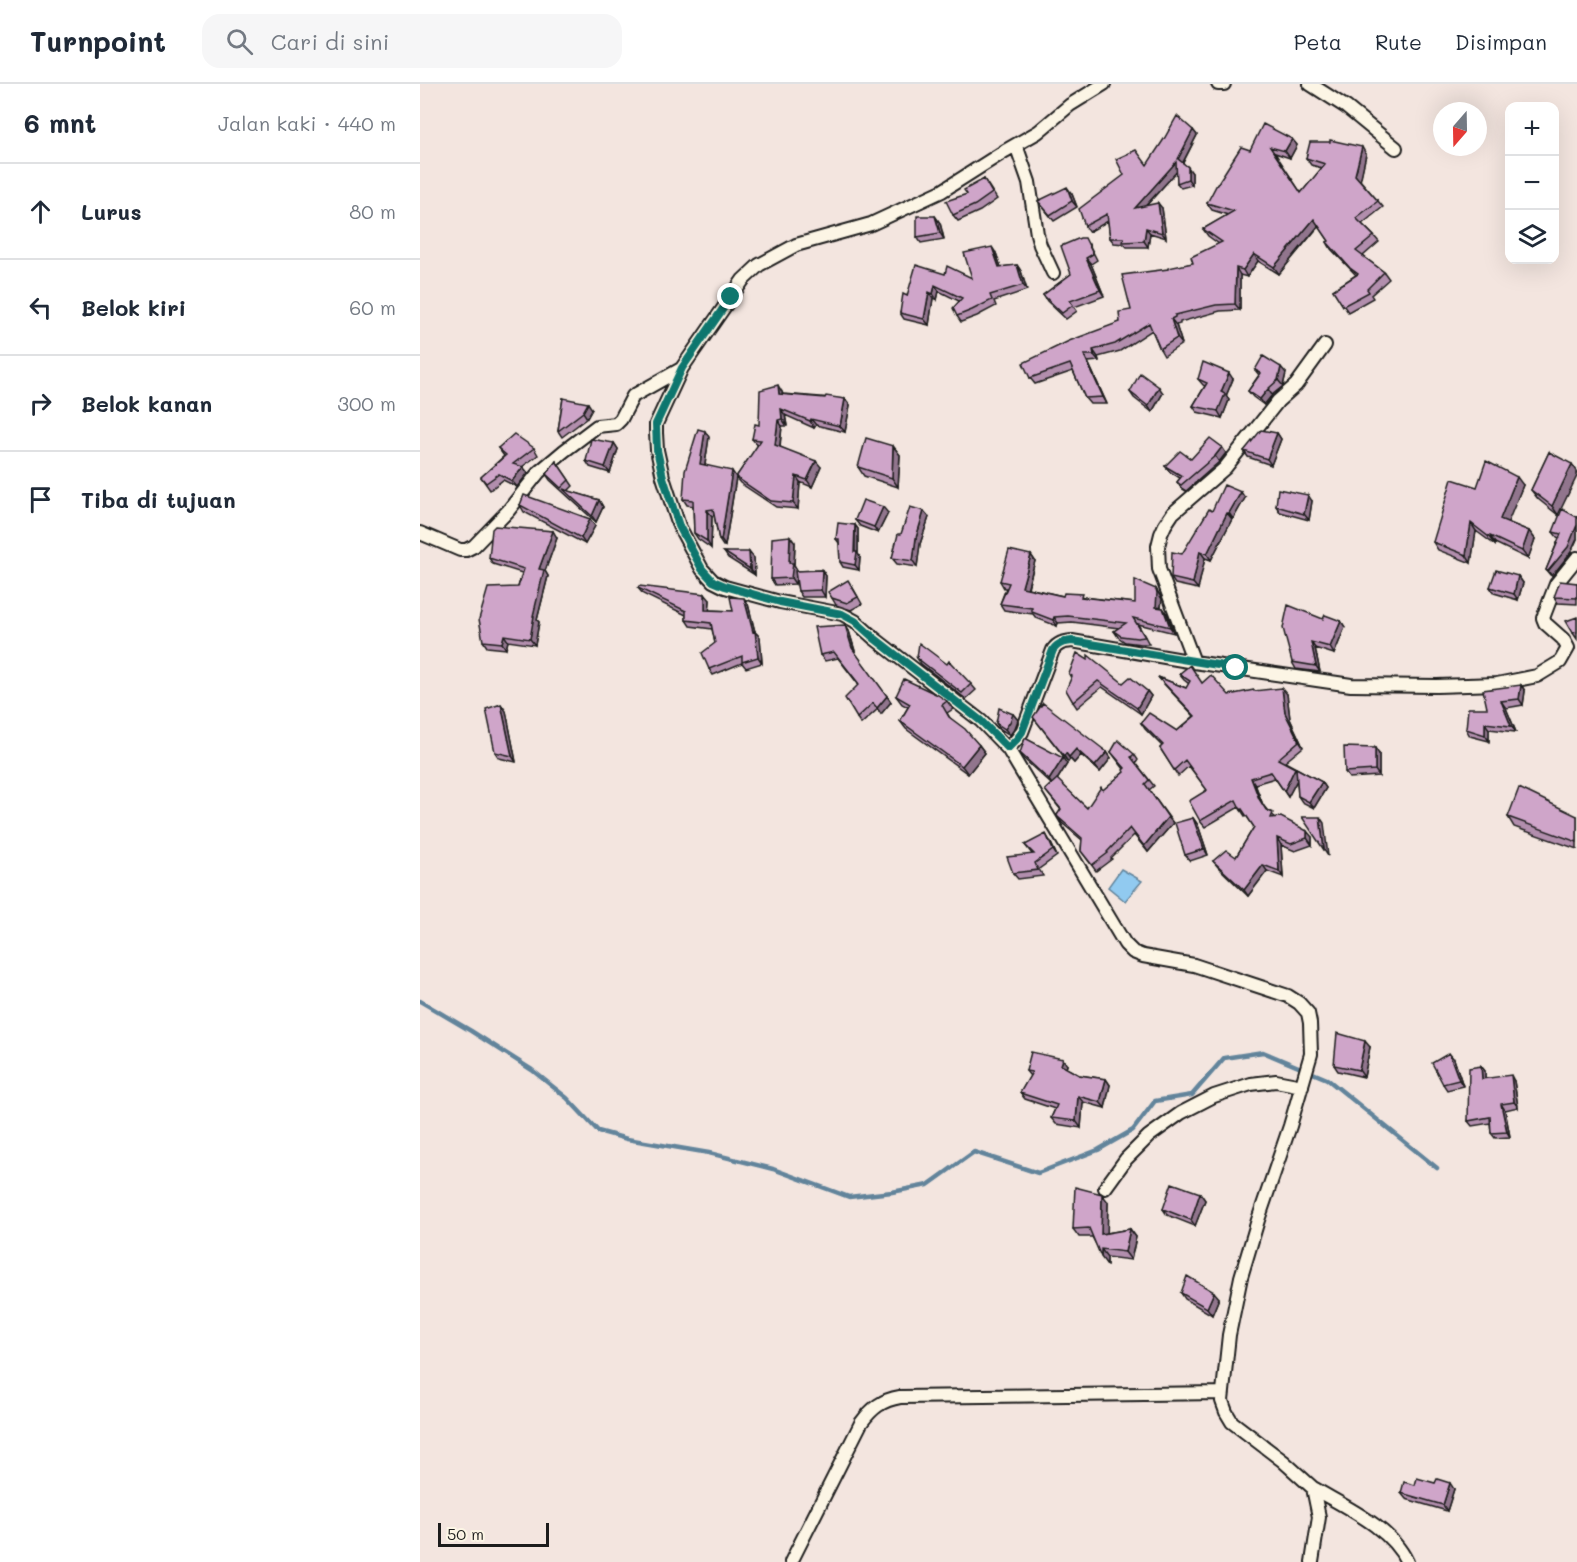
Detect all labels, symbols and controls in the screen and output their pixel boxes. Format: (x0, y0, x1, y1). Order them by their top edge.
search box (202, 14, 622, 68)
text: Turnpoint (30, 23, 166, 59)
icon: search (223, 25, 256, 58)
text: Cari di sini (271, 27, 389, 56)
text: Peta (1294, 28, 1342, 55)
text: Rute (1375, 28, 1422, 55)
text: Disimpan (1455, 28, 1547, 55)
north arrow (1433, 102, 1487, 156)
map controls (1505, 102, 1559, 264)
button: + (1505, 102, 1559, 156)
text: 6 mnt (24, 106, 96, 140)
text: Jalan kaki · 440 m (218, 110, 396, 136)
button: − (1505, 156, 1559, 210)
icon: ahead (24, 195, 57, 228)
text: Lurus (81, 197, 142, 226)
text: 80 m (349, 198, 396, 224)
button: layers (1505, 210, 1559, 264)
route end (717, 283, 743, 309)
icon: left (24, 291, 57, 324)
text: Belok kiri (81, 293, 186, 322)
text: 60 m (349, 294, 396, 320)
icon: right (24, 387, 57, 420)
text: Belok kanan (81, 389, 212, 418)
text: 300 m (337, 390, 396, 416)
icon: arrive (24, 483, 57, 516)
text: Tiba di tujuan (81, 485, 236, 514)
route start (1222, 654, 1248, 680)
scale bar (438, 1520, 549, 1548)
text: 50 m (447, 1523, 484, 1544)

